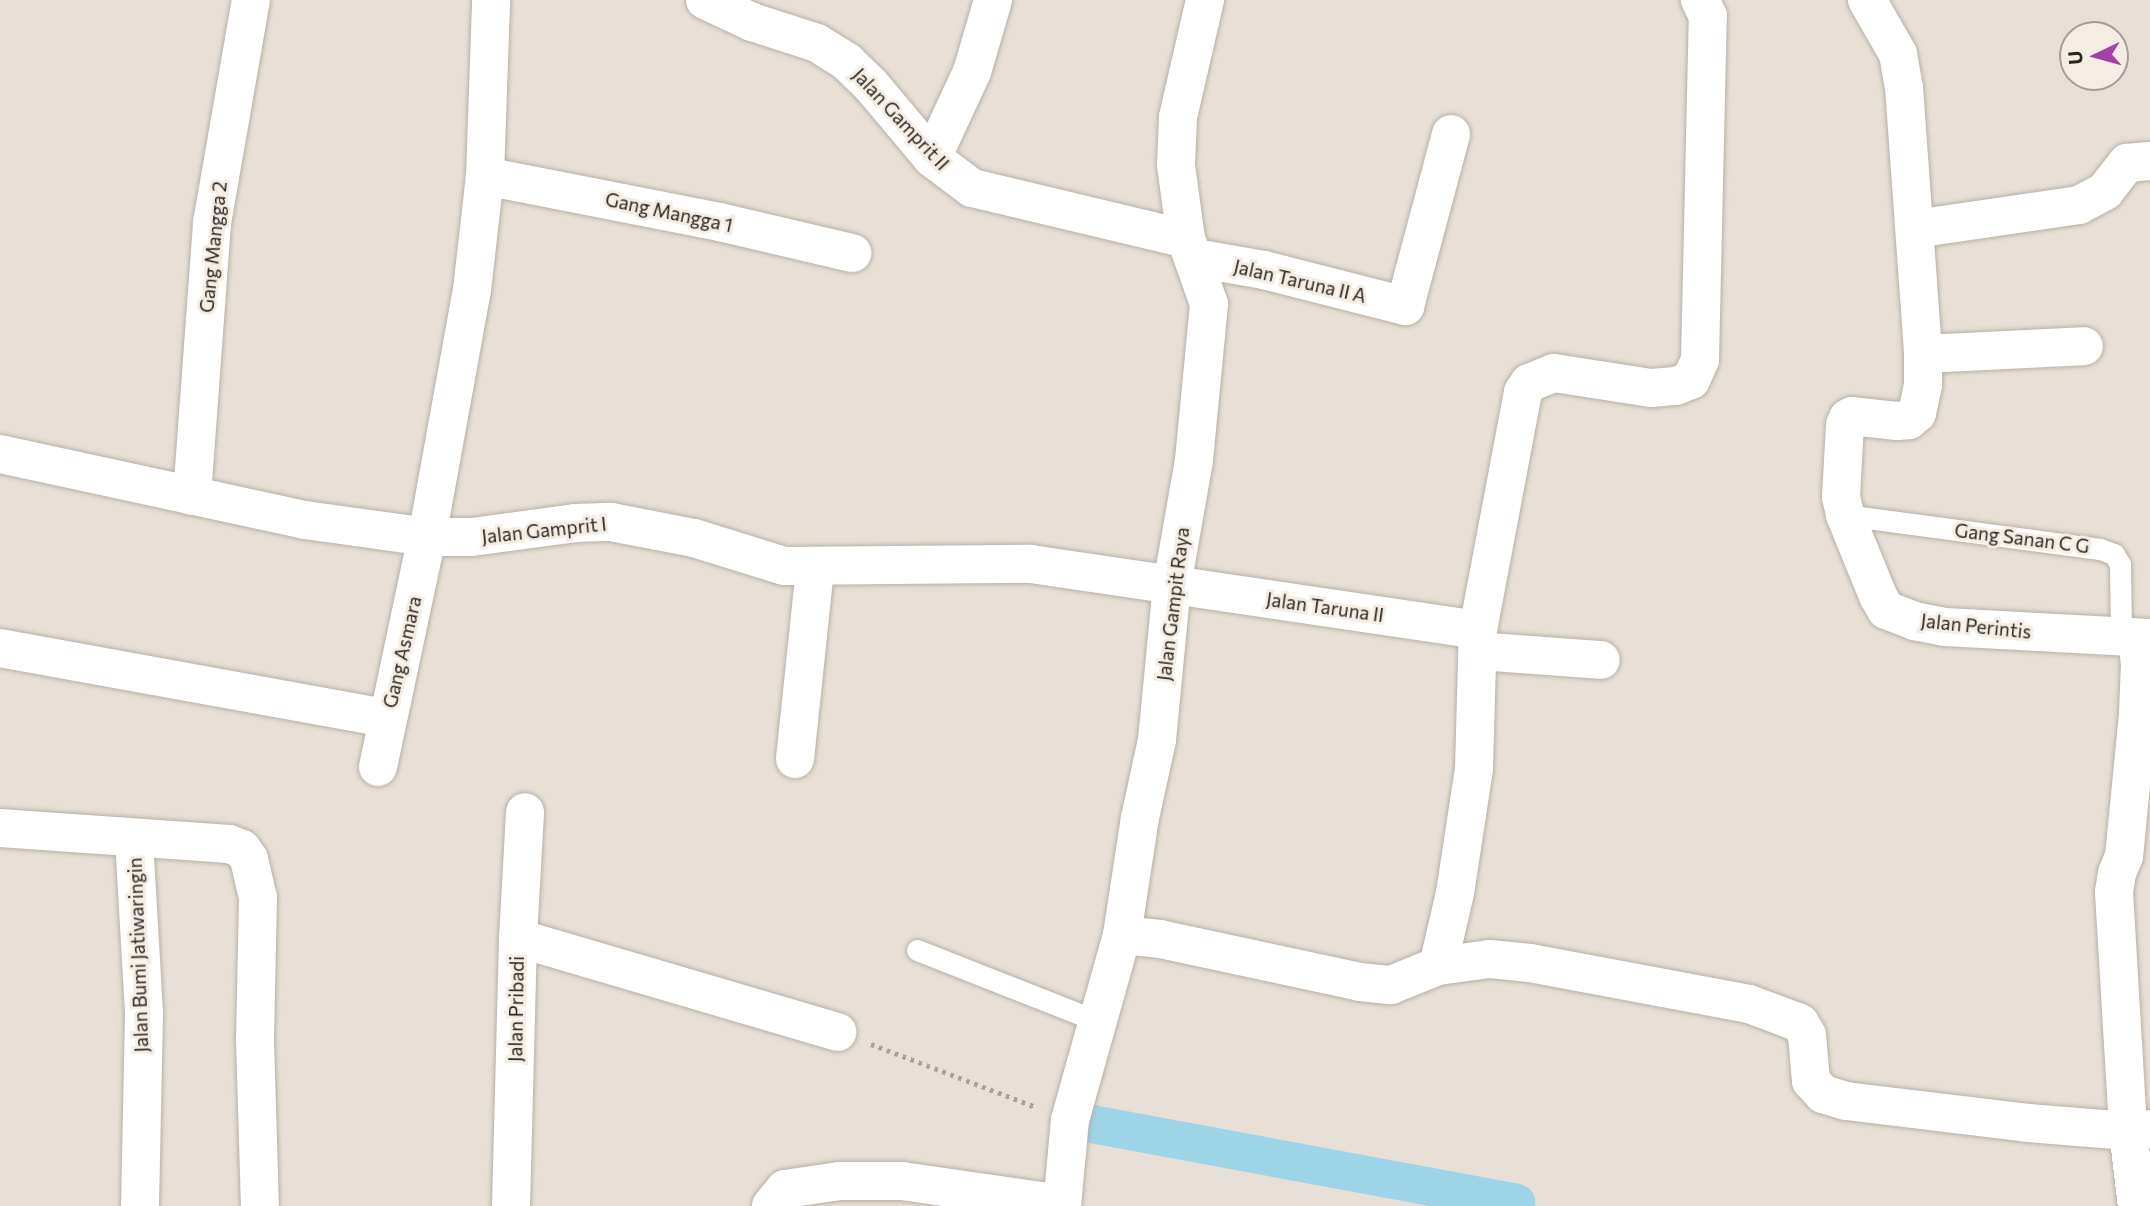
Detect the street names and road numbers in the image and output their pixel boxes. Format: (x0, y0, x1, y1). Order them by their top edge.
street label: Jalan Gamprit II (848, 63, 954, 175)
street label: Gang Mangga 2 (195, 180, 231, 314)
street label: Gang Mangga 1 (603, 187, 735, 237)
street label: Jalan Taruna II A (1232, 255, 1368, 307)
street label: Jalan Gamprit I (480, 512, 608, 548)
street label: Gang Sanan C G (1953, 518, 2091, 558)
street label: Jalan Gampit Raya (1152, 526, 1194, 682)
street label: Jalan Taruna II (1265, 587, 1385, 627)
street label: Gang Asmara (378, 594, 426, 710)
street label: Jalan Perintis (1920, 609, 2032, 643)
street label: Jalan Bumi Jatiwaringin (123, 857, 153, 1053)
street label: Jalan Pribadi (504, 956, 528, 1062)

